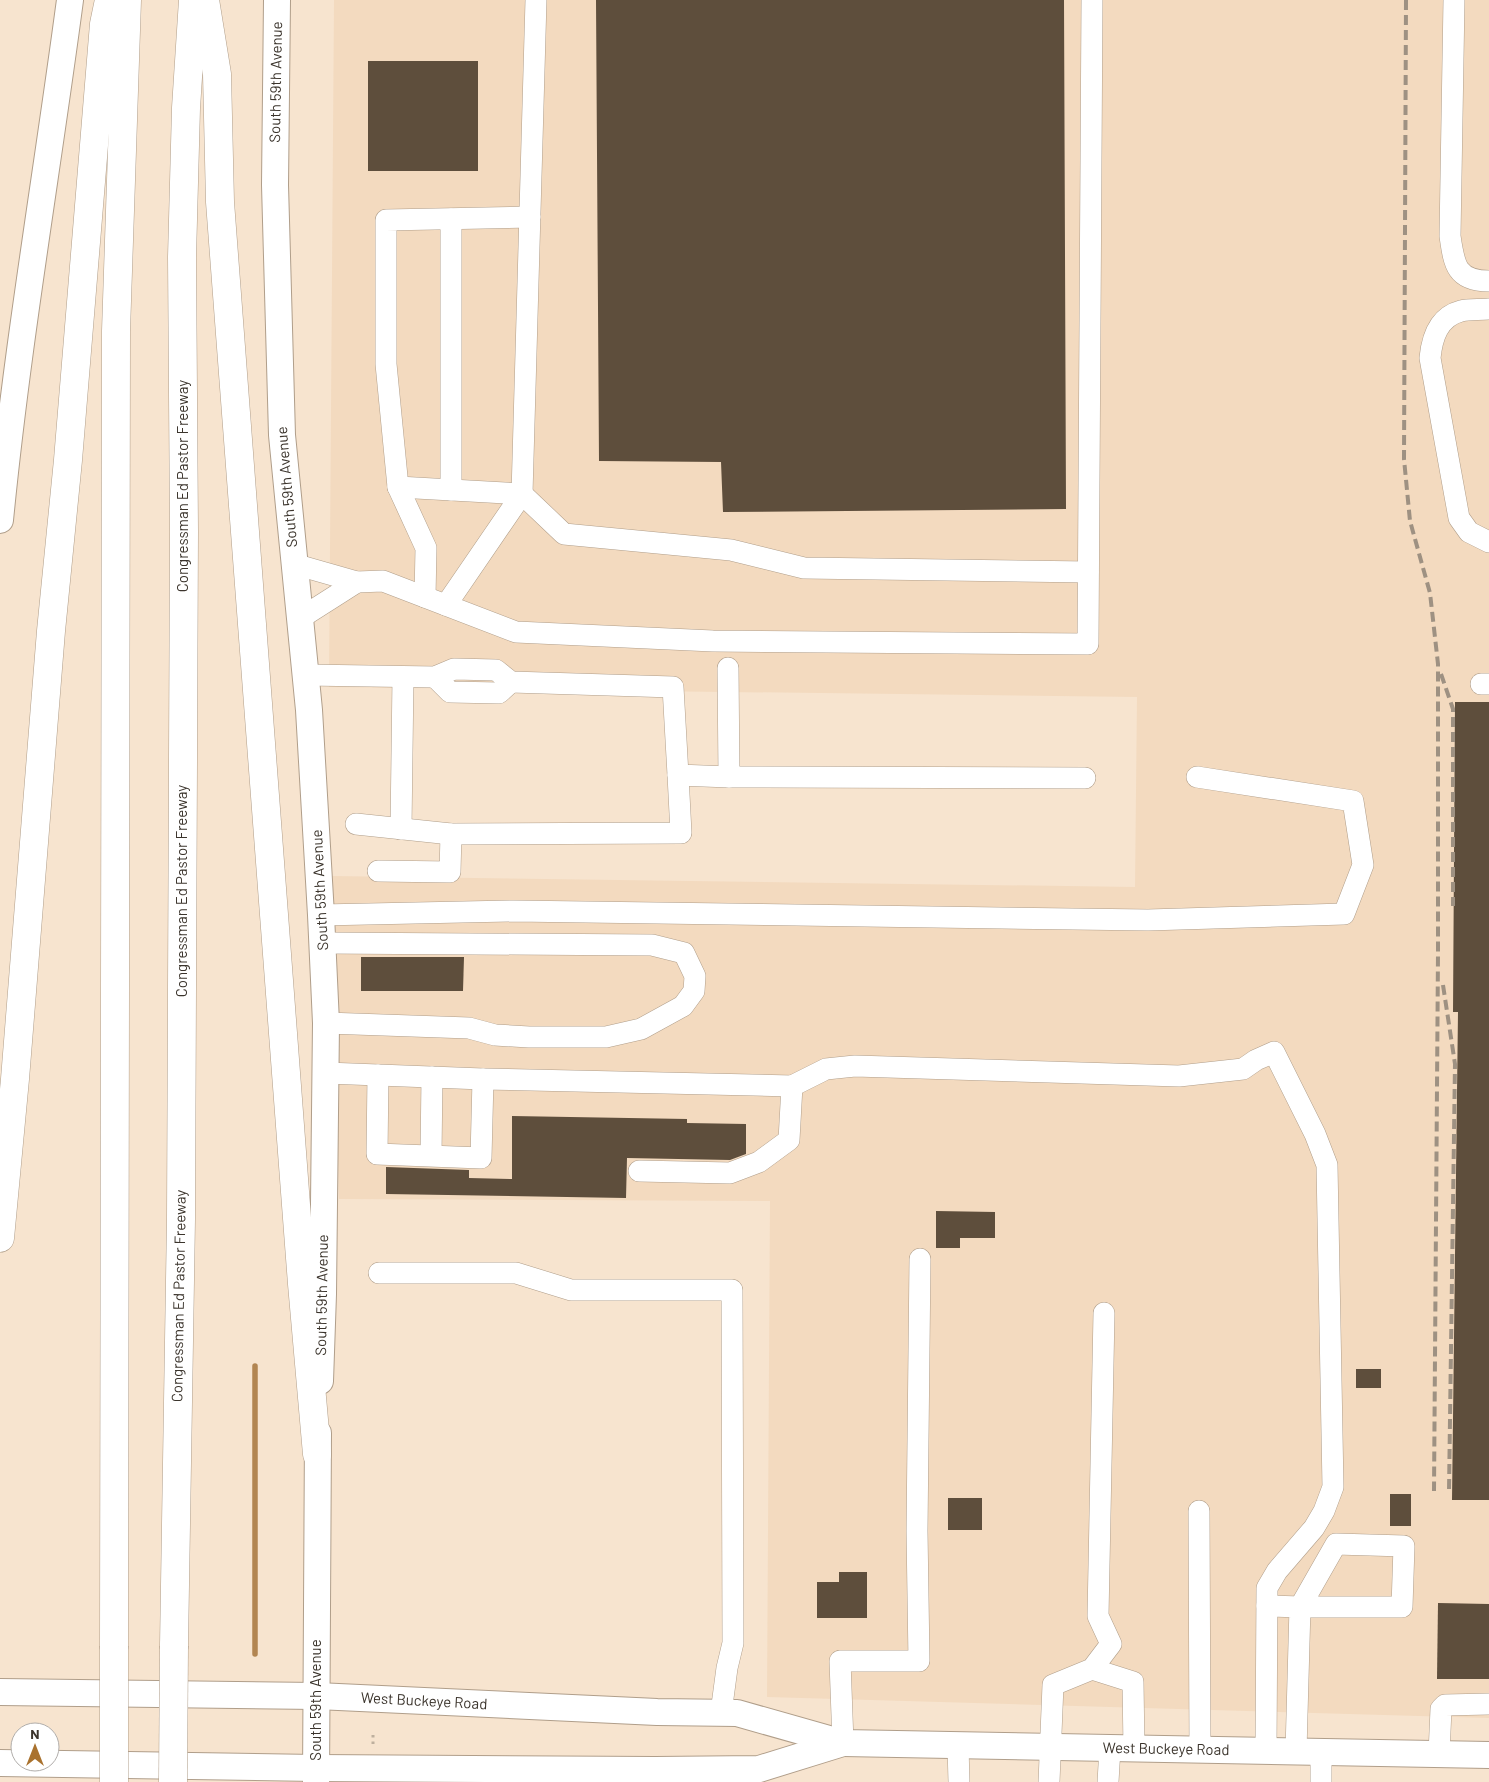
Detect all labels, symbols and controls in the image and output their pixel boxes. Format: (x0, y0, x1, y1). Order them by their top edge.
street label: South 59th Avenue (265, 21, 285, 143)
street label: Congressman Ed Pastor Freeway (173, 380, 191, 592)
street label: South 59th Avenue (272, 426, 300, 548)
street label: Congressman Ed Pastor Freeway (172, 785, 190, 997)
street label: South 59th Avenue (307, 829, 331, 951)
street label: Congressman Ed Pastor Freeway (167, 1190, 189, 1402)
street label: South 59th Avenue (311, 1234, 331, 1356)
street label: South 59th Avenue (306, 1639, 324, 1761)
street label: West Buckeye Road (360, 1688, 488, 1712)
north arrow (10, 1722, 60, 1772)
text: N (30, 1725, 40, 1742)
street label: West Buckeye Road (1102, 1738, 1230, 1758)

